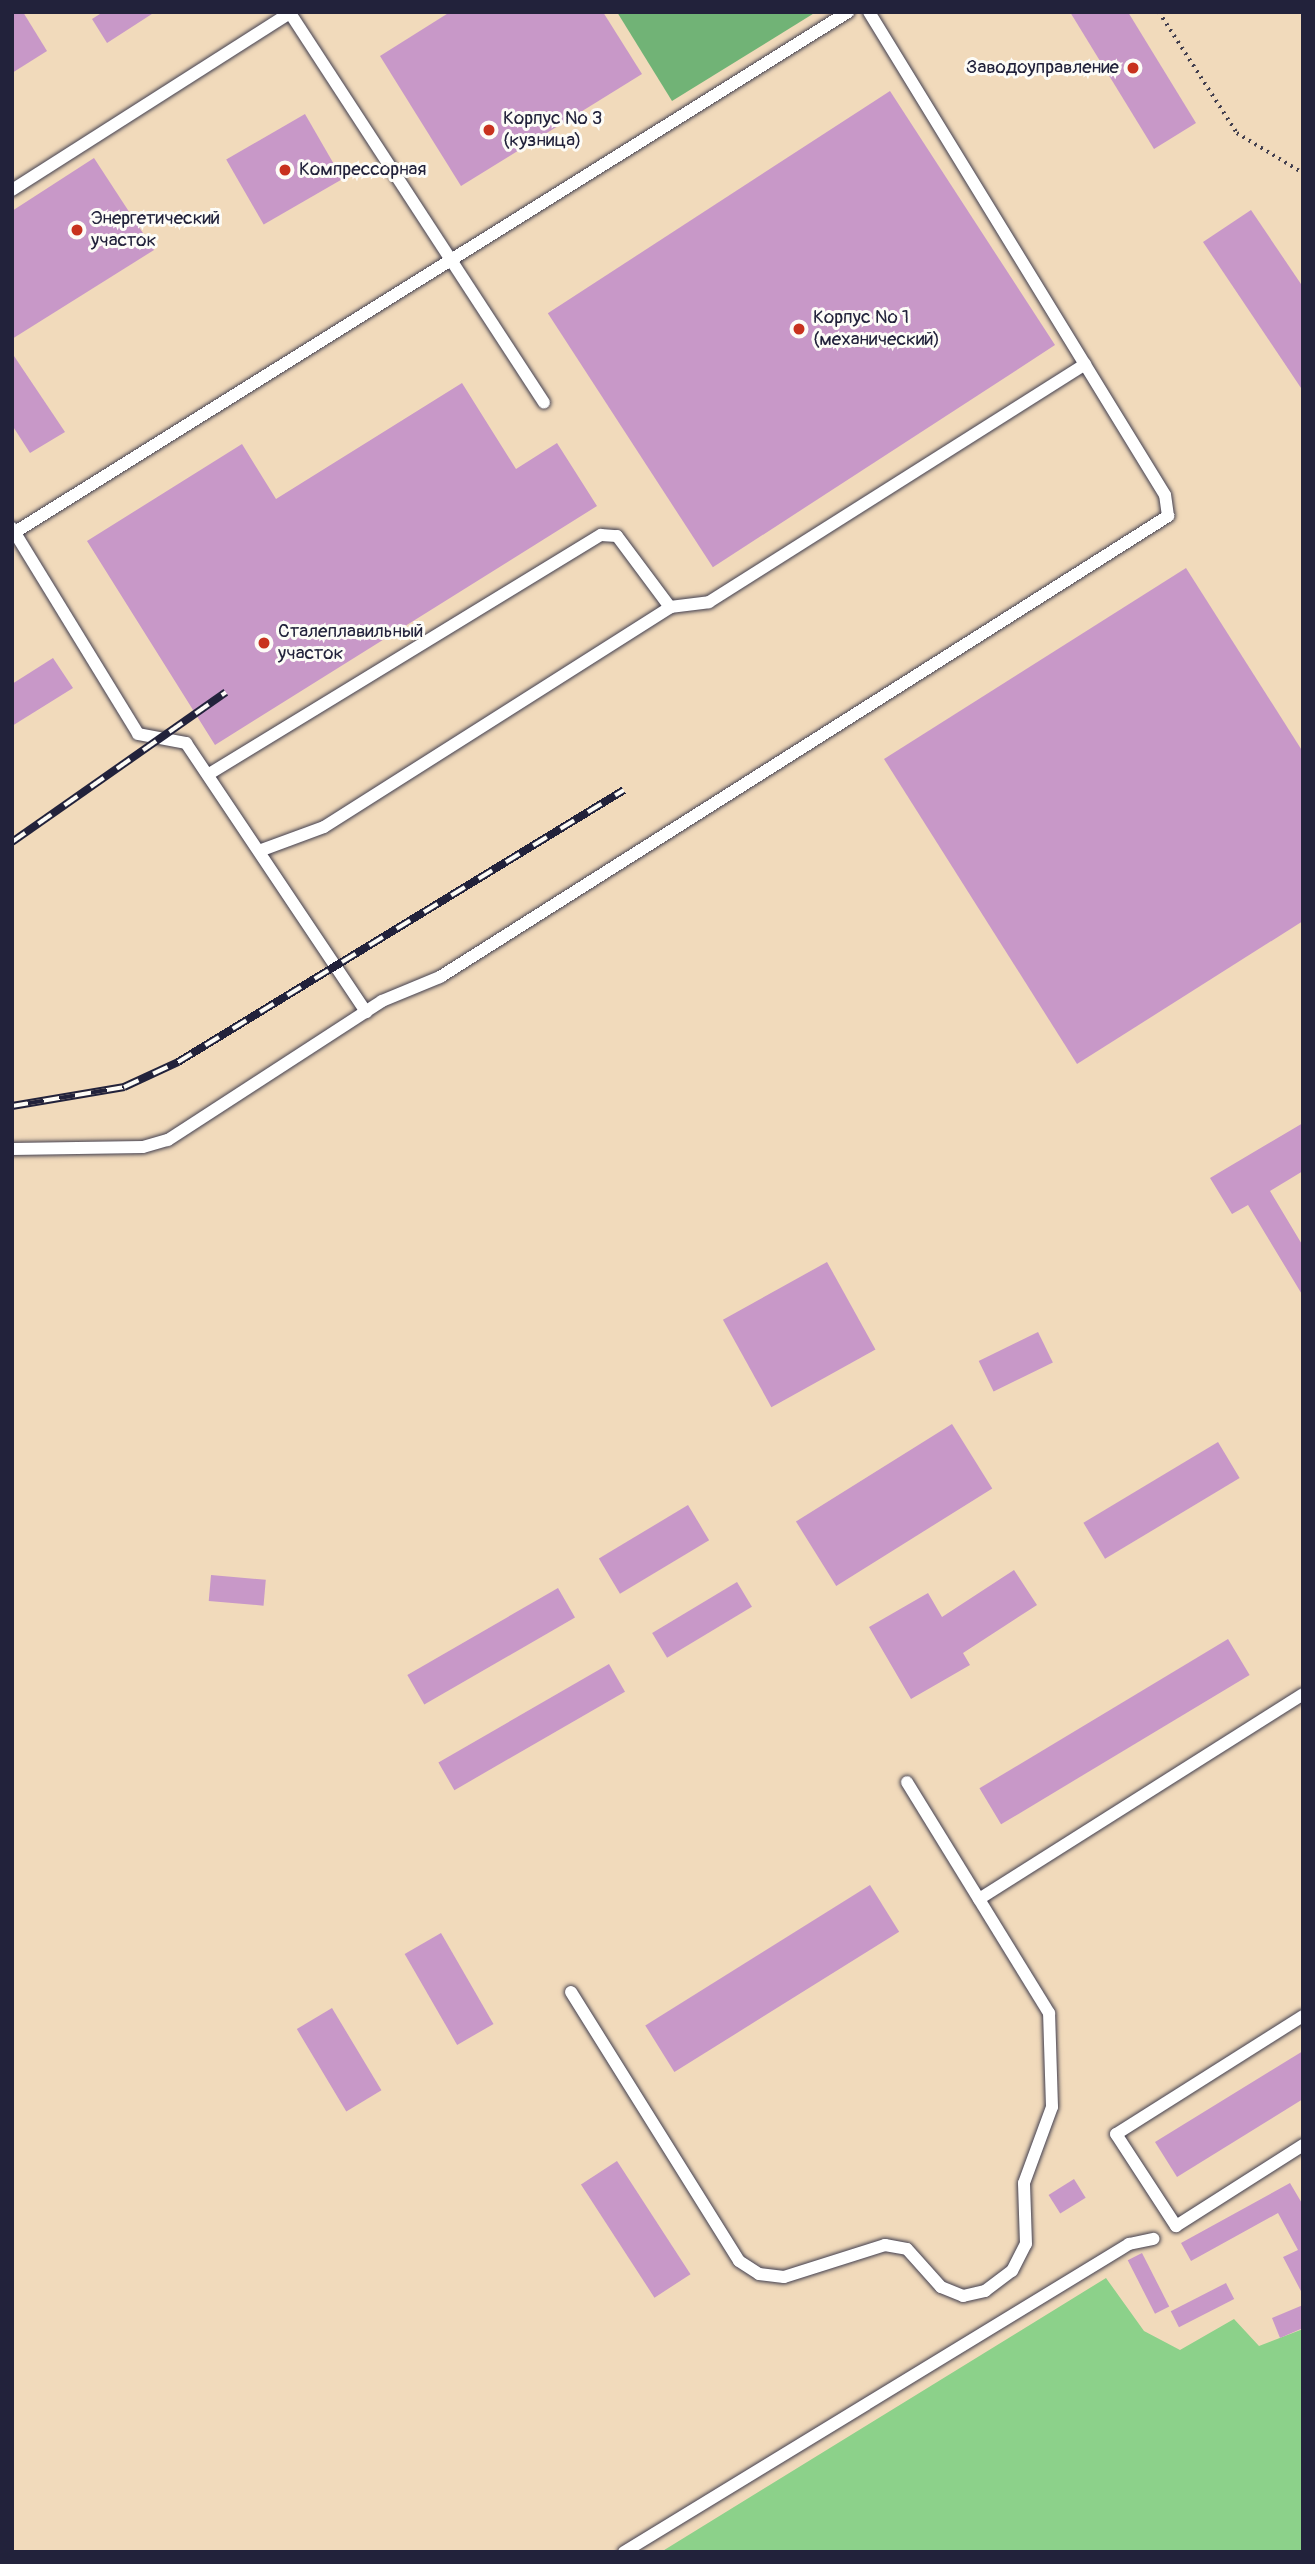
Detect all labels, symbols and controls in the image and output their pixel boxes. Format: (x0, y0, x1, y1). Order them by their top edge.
place label: Заводоуправление (966, 57, 1119, 79)
marker: Заводоуправление (1125, 60, 1141, 76)
place label: Корпус № 3 (кузница) (503, 108, 602, 152)
marker: Корпус № 3 (кузница) (481, 122, 497, 138)
place label: Компрессорная (299, 159, 426, 181)
marker: Компрессорная (277, 162, 293, 178)
place label: Энергетический участок (91, 208, 220, 252)
marker: Энергетический участок (69, 222, 85, 238)
place label: Корпус № 1 (механический) (813, 307, 940, 351)
marker: Корпус № 1 (механический) (791, 321, 807, 337)
place label: Сталеплавильный участок (278, 621, 423, 665)
marker: Сталеплавильный участок (256, 635, 272, 651)

